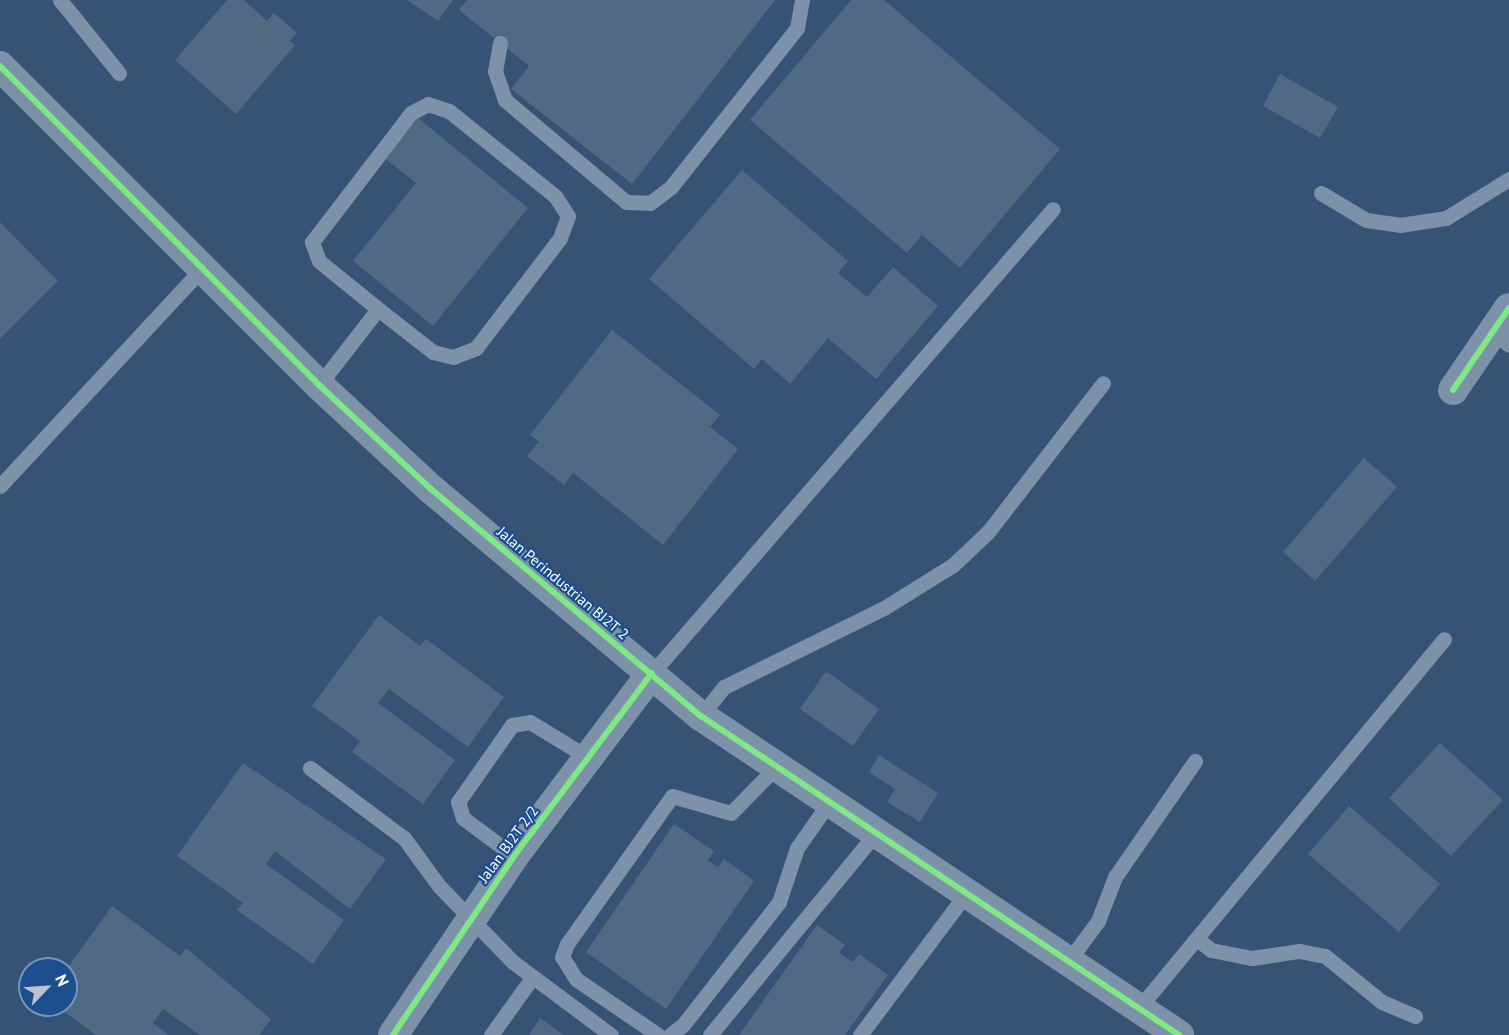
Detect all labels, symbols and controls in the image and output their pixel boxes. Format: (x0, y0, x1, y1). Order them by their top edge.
street label: Jalan Perindustrian BJ2T 2 (493, 523, 633, 643)
street label: Jalan BJ2T 2/2 (474, 802, 542, 886)
north arrow (18, 957, 78, 1017)
text: N (51, 971, 74, 989)

